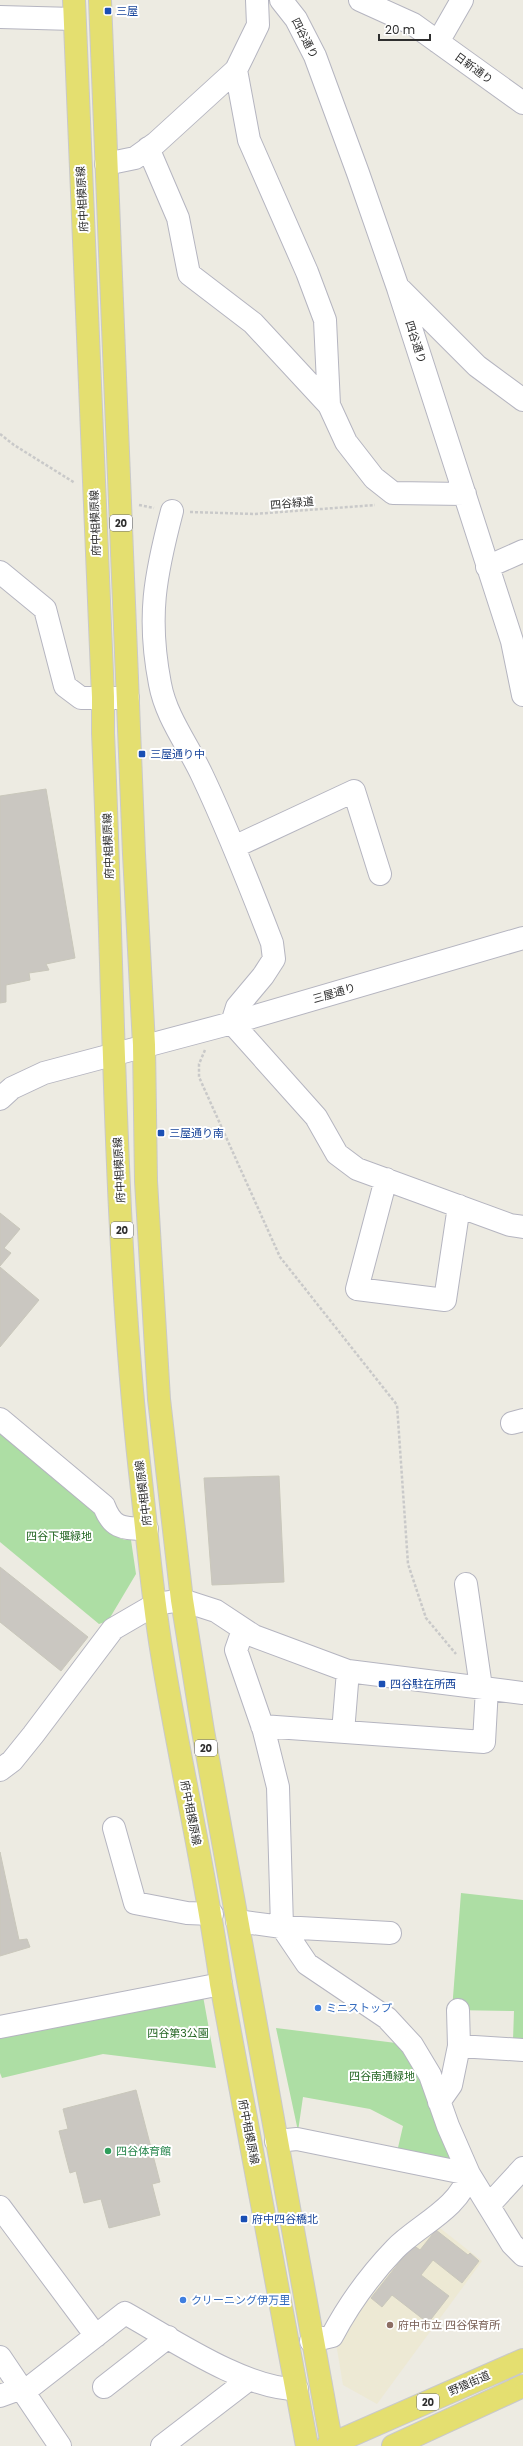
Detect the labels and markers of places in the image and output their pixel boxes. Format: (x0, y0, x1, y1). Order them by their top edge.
place label: 三屋 (116, 3, 138, 19)
marker: 三屋 (103, 6, 113, 16)
place label: 三屋通り中 (150, 746, 205, 762)
marker: 三屋通り中 (137, 749, 147, 759)
place label: 三屋通り南 (169, 1125, 224, 1141)
marker: 三屋通り南 (156, 1128, 166, 1138)
place label: 四谷駐在所西 (390, 1676, 456, 1692)
marker: 四谷駐在所西 (377, 1679, 387, 1689)
place label: ミニストップ (326, 2000, 392, 2016)
marker: ミニストップ (313, 2003, 323, 2013)
place label: 四谷体育館 (116, 2143, 171, 2159)
marker: 四谷体育館 (103, 2146, 113, 2156)
place label: 府中四谷橋北 (252, 2211, 318, 2227)
marker: 府中四谷橋北 (239, 2214, 249, 2224)
place label: クリーニング伊万里 (191, 2292, 290, 2308)
marker: クリーニング伊万里 (178, 2295, 188, 2305)
place label: 府中市立 四谷保育所 (398, 2317, 501, 2333)
marker: 府中市立 四谷保育所 (385, 2320, 395, 2330)

